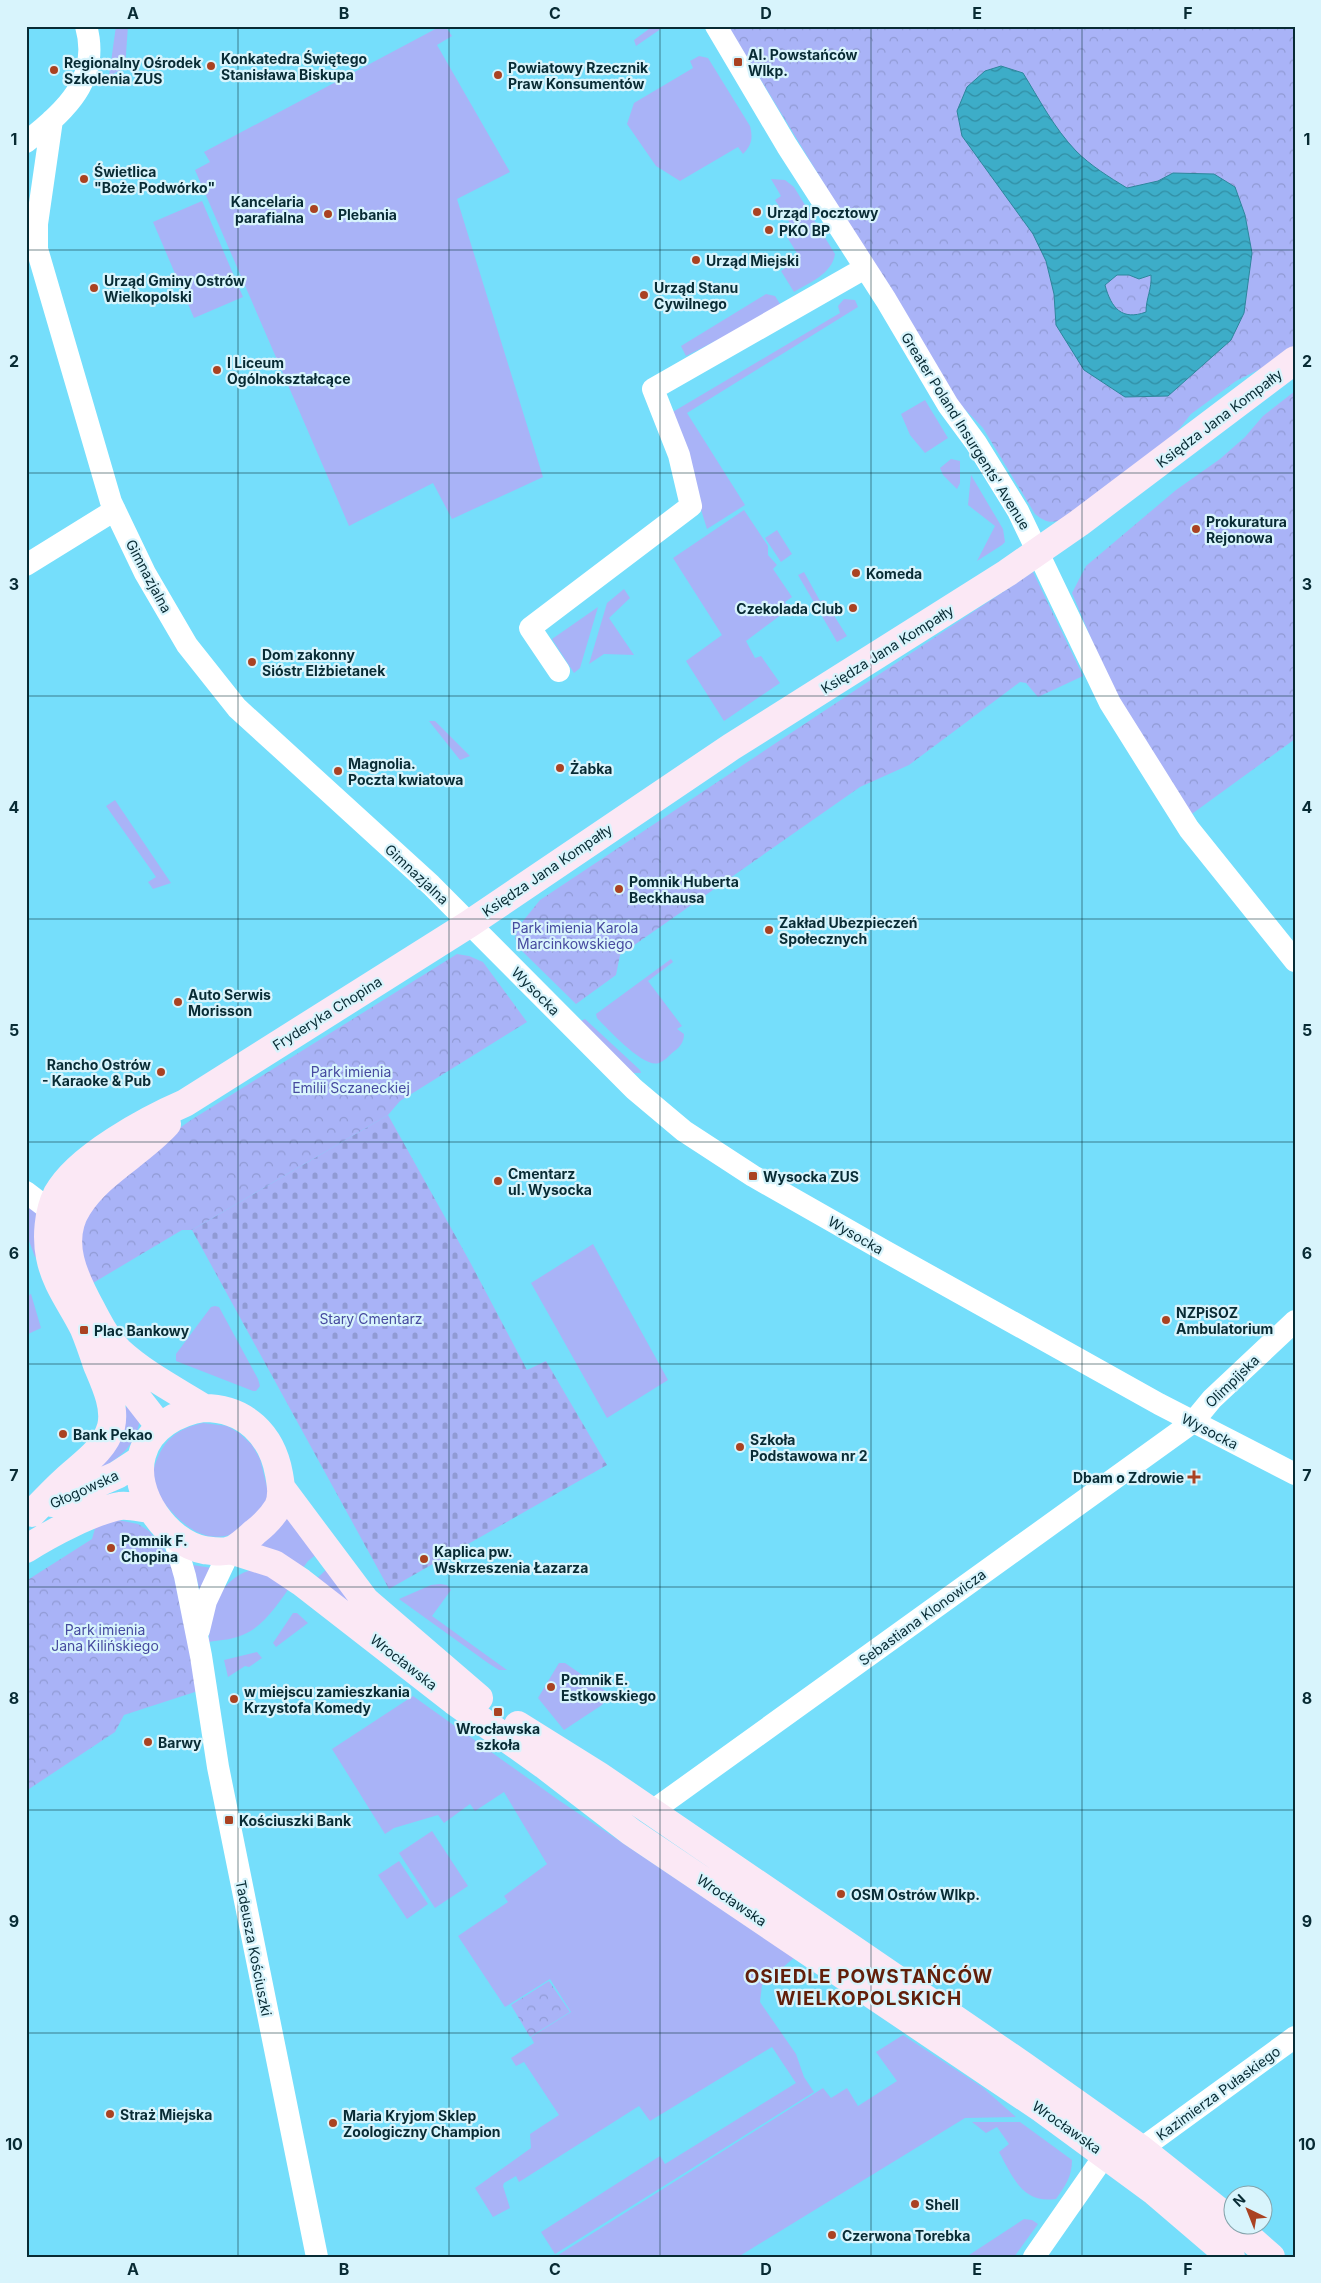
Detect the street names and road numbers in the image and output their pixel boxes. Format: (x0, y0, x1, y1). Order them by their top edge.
street label: Greater Poland Insurgents' Avenue (898, 329, 1034, 533)
street label: Księdza Jana Kompałły (1153, 365, 1285, 471)
street label: Gimnazjalna (123, 536, 175, 616)
street label: Księdza Jana Kompałły (818, 601, 957, 697)
street label: Księdza Jana Kompałły (479, 820, 615, 920)
street label: Gimnazjalna (382, 840, 452, 908)
street label: Wysocka (508, 963, 564, 1019)
street label: Fryderyka Chopina (269, 973, 385, 1053)
street label: Wysocka (825, 1212, 887, 1258)
street label: Olimpijska (1202, 1351, 1262, 1411)
street label: Wysocka (1179, 1410, 1241, 1452)
street label: Głogowska (47, 1466, 121, 1512)
street label: Sebastiana Klonowicza (855, 1565, 989, 1669)
street label: Wrocławska (367, 1631, 441, 1693)
street label: Wrocławska (694, 1870, 770, 1930)
street label: Tadeusza Kościuszki (232, 1878, 276, 2018)
street label: Kazimierza Pułaskiego (1153, 2042, 1283, 2144)
street label: Wrocławska (1029, 2097, 1105, 2157)

